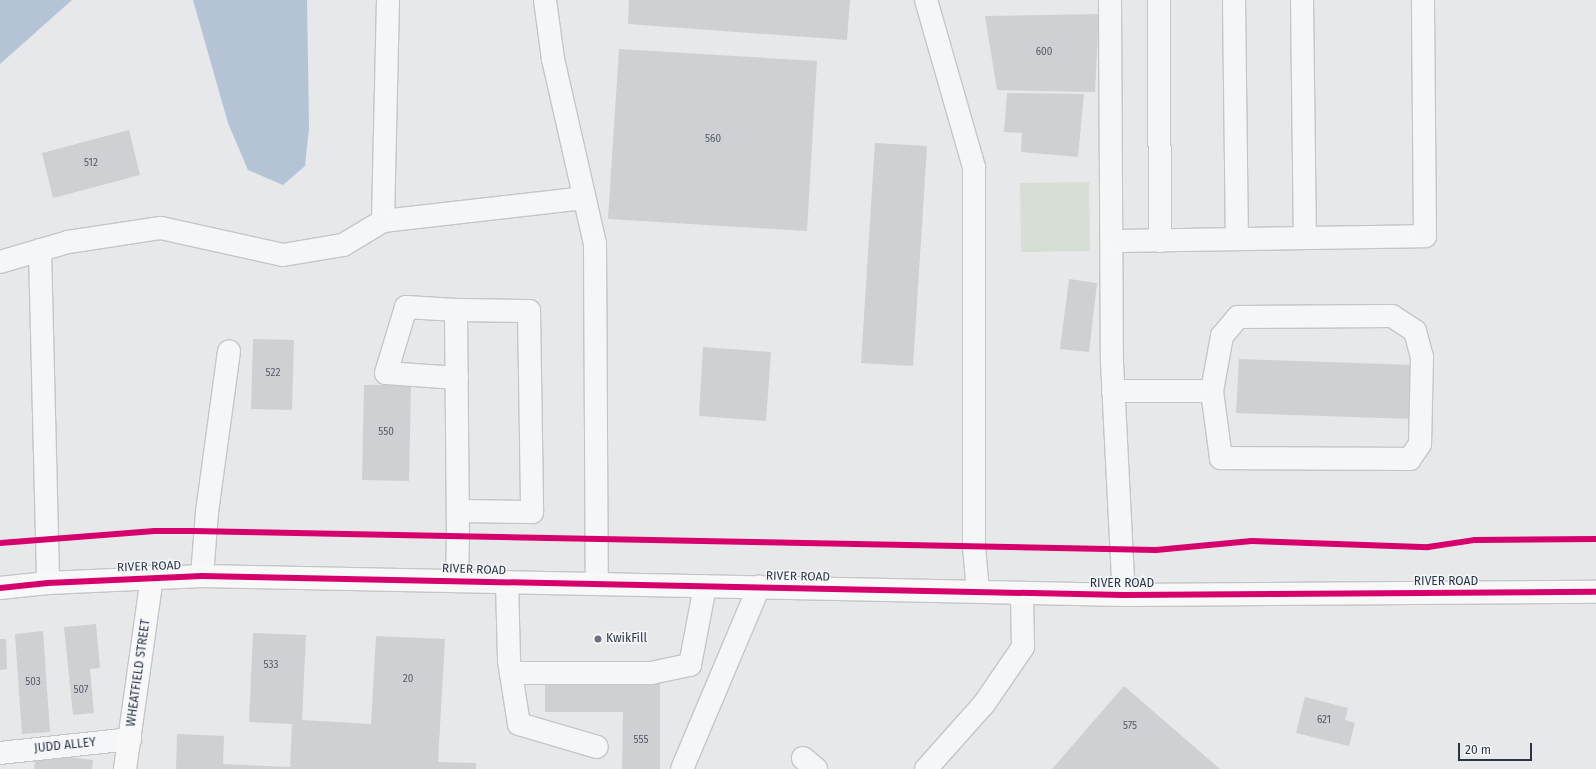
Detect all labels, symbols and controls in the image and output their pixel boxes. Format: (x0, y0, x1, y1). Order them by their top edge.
house number: 600 (1036, 47, 1052, 59)
house number: 560 (705, 134, 721, 146)
house number: 512 (84, 158, 98, 170)
house number: 522 (266, 368, 280, 380)
house number: 550 (378, 427, 394, 439)
street label: RIVER ROAD (117, 559, 181, 575)
street label: RIVER ROAD (442, 562, 506, 578)
street label: RIVER ROAD (766, 569, 830, 585)
street label: RIVER ROAD (1414, 575, 1478, 589)
street label: RIVER ROAD (1090, 577, 1154, 591)
street label: WHEATFIELD STREET (124, 618, 154, 728)
place label: KwikFill (606, 632, 647, 646)
marker: KwikFill (593, 634, 603, 644)
house number: 533 (264, 660, 278, 672)
house number: 20 (403, 674, 413, 686)
house number: 503 (25, 677, 41, 689)
house number: 507 (74, 685, 88, 697)
house number: 621 (1317, 715, 1331, 727)
house number: 575 (1123, 721, 1137, 733)
house number: 555 (634, 735, 648, 747)
scale bar (1460, 735, 1534, 761)
street label: JUDD ALLEY (33, 736, 97, 756)
text: 20 m (1465, 743, 1491, 757)

